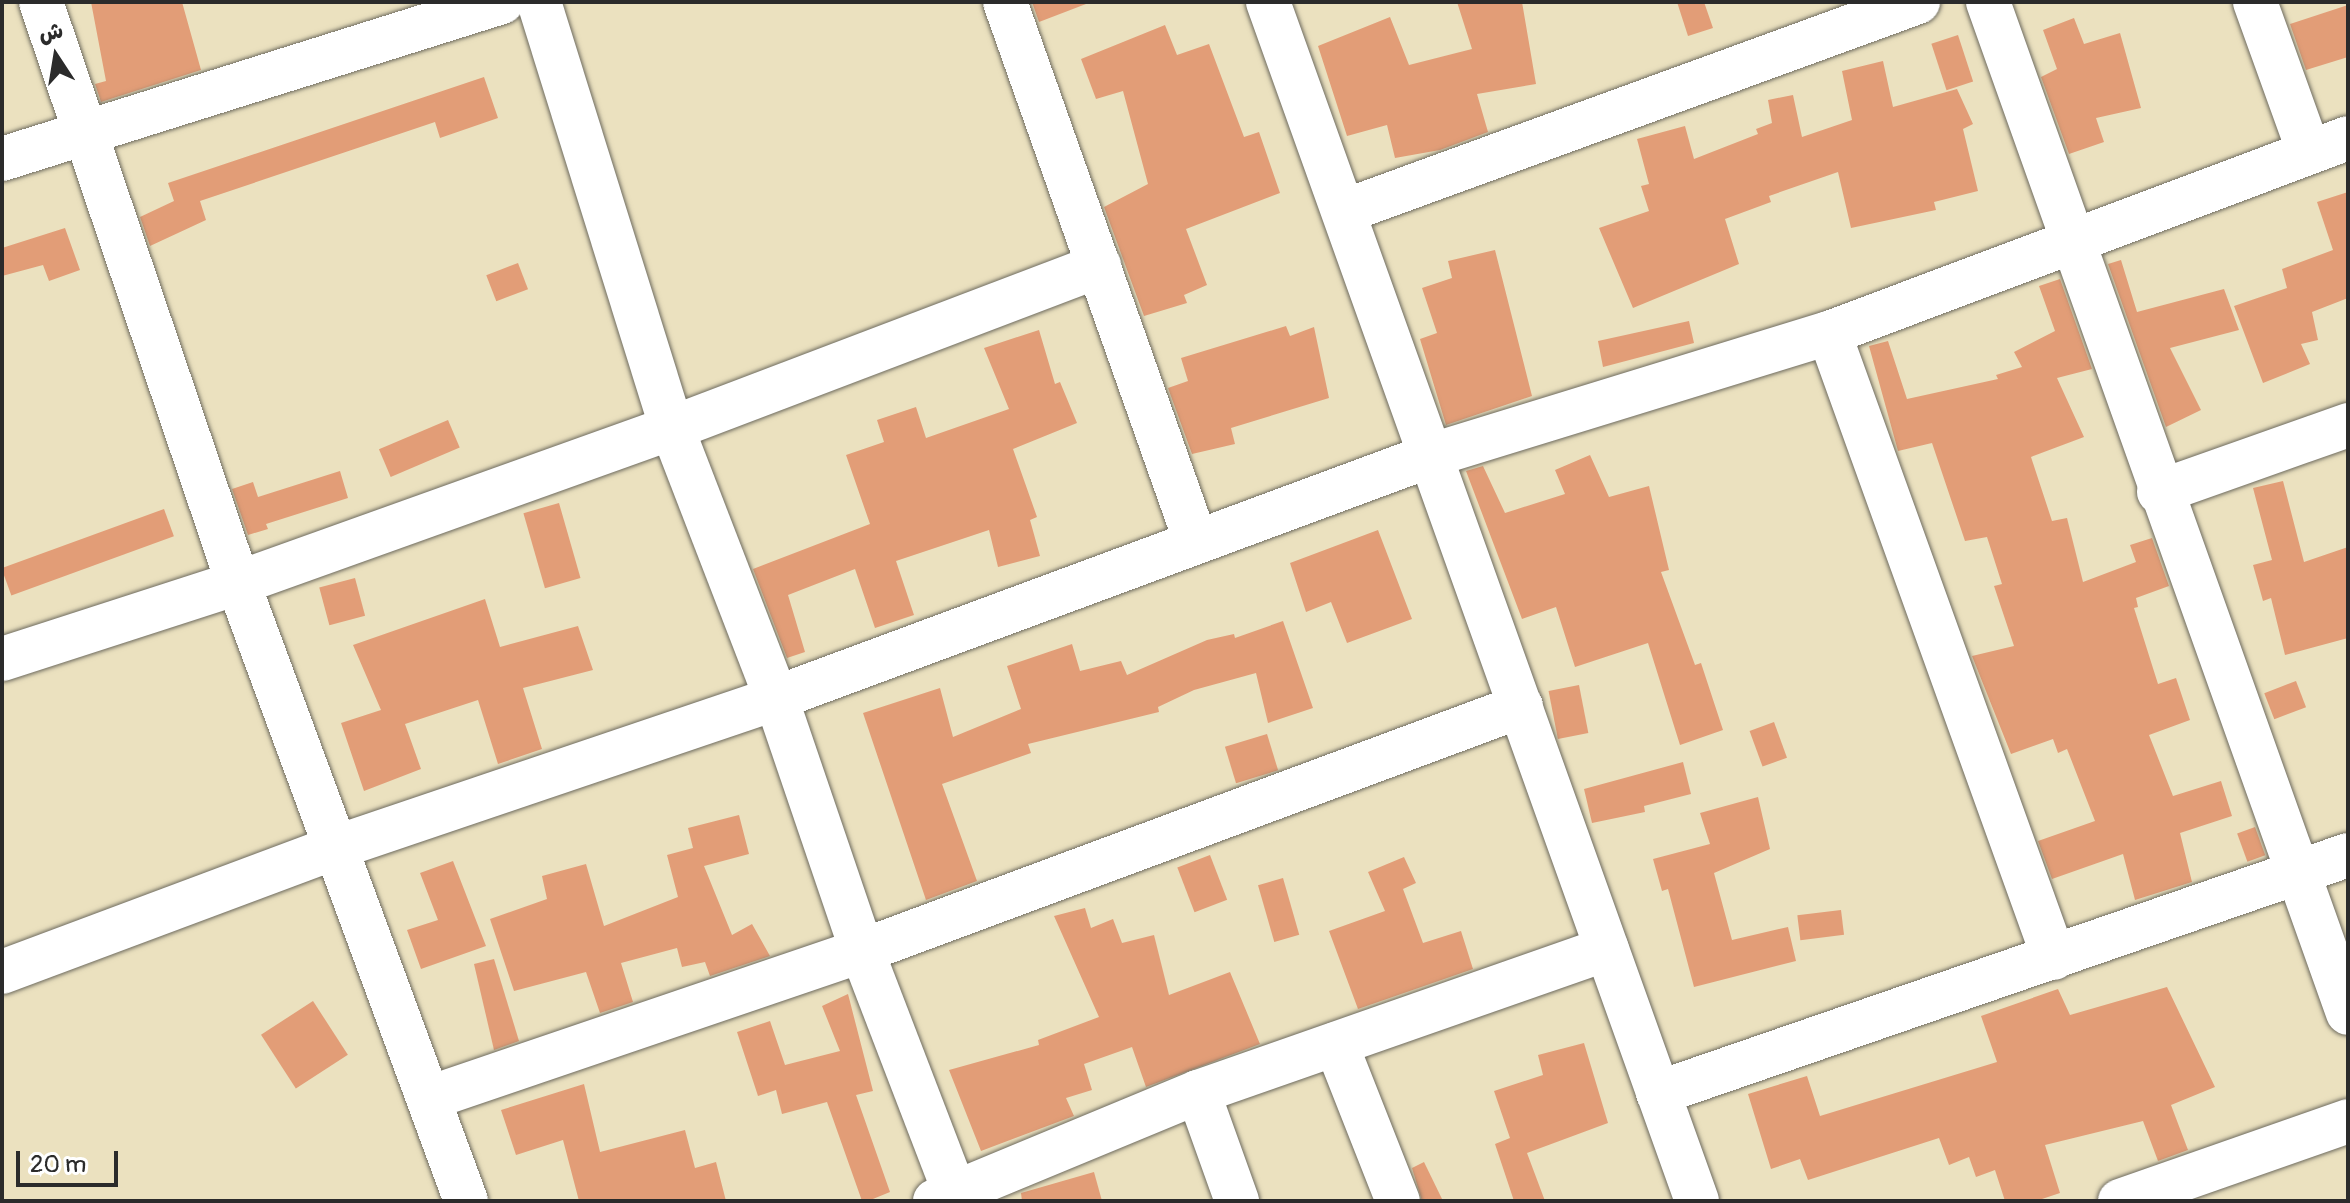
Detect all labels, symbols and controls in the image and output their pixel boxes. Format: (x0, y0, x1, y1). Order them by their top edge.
north arrow (16, 16, 96, 96)
text: ش (36, 16, 66, 49)
scale bar (20, 1135, 122, 1185)
text: 20 m (30, 1150, 86, 1179)

